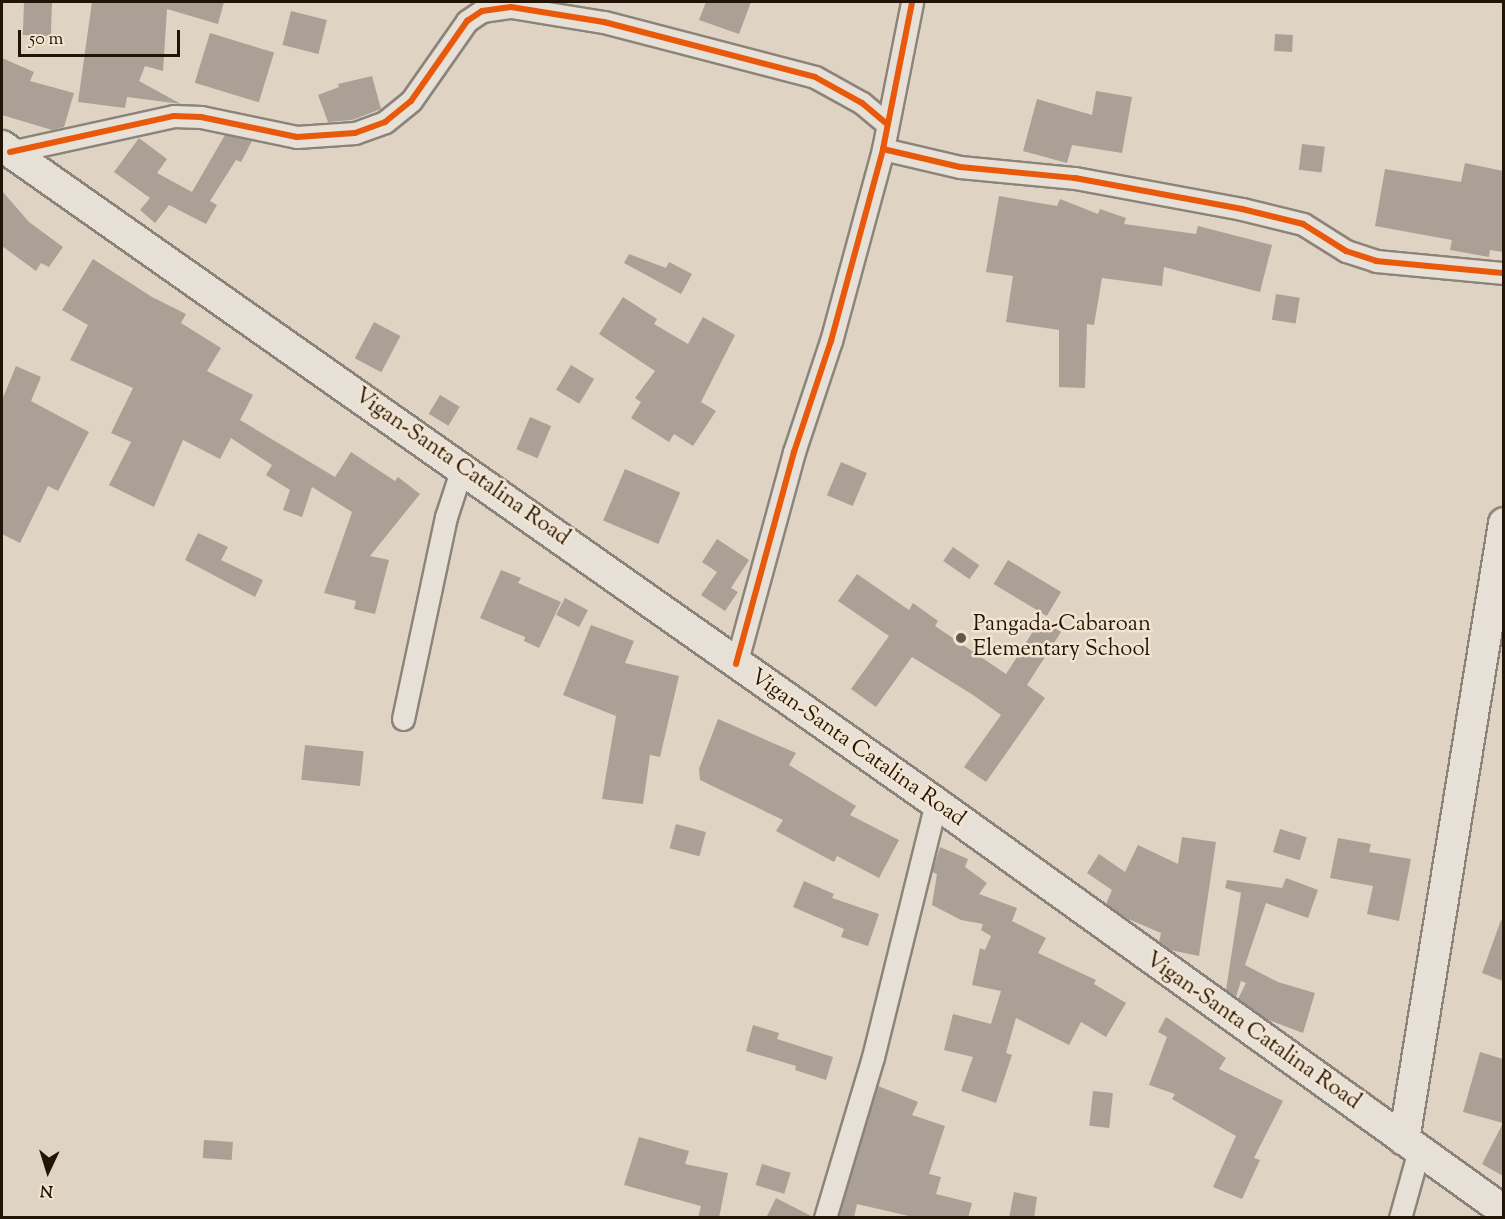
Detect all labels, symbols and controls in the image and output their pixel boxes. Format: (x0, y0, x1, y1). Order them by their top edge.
scale bar (21, 18, 183, 56)
text: 50 m (29, 27, 63, 53)
street label: Vigan-Santa Catalina Road (348, 384, 574, 552)
place label: Pangada-Cabaroan Elementary School (973, 612, 1151, 664)
marker: Pangada-Cabaroan Elementary School (954, 631, 968, 645)
street label: Vigan-Santa Catalina Road (744, 665, 970, 833)
street label: Vigan-Santa Catalina Road (1139, 948, 1365, 1116)
north arrow (18, 1141, 78, 1201)
text: N (40, 1178, 54, 1201)

